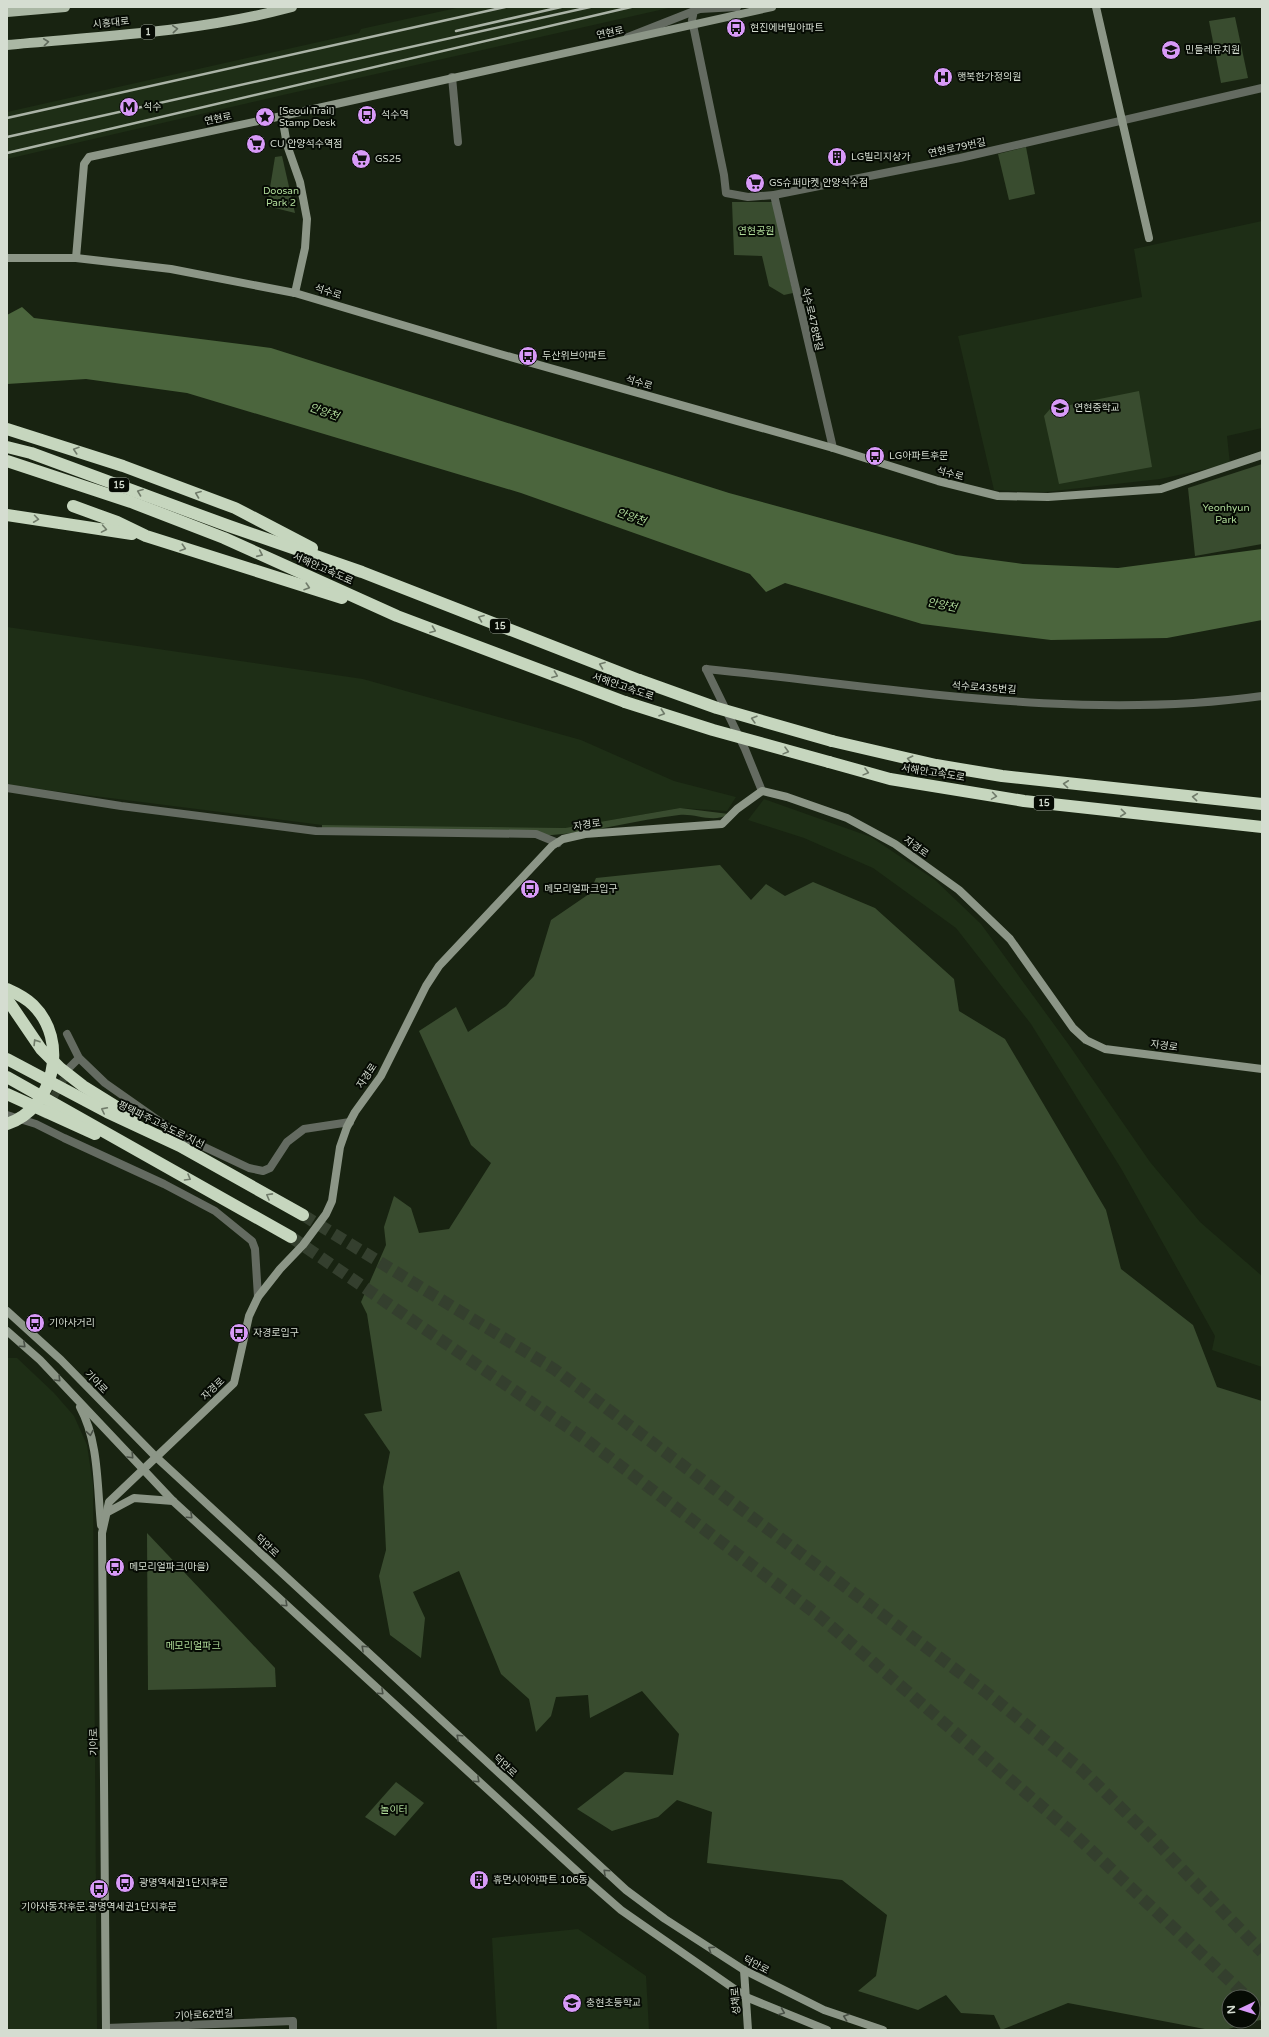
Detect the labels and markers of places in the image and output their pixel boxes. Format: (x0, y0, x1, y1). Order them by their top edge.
bus stop icon: 현진에버빌아파트 (725, 17, 747, 39)
place label: 현진에버빌아파트 (750, 22, 824, 34)
school or university icon: 민들레유치원 (1160, 39, 1182, 61)
place label: 민들레유치원 (1185, 44, 1240, 56)
hospital icon: 행복한가정의원 (932, 66, 954, 88)
place label: 행복한가정의원 (957, 71, 1021, 83)
metro station icon: 석수 (118, 96, 140, 118)
place label: 석수 (143, 101, 161, 113)
bus stop icon: 석수역 (356, 104, 378, 126)
place label: [Seoul Trail] Stamp Desk (279, 105, 336, 129)
place icon: [Seoul Trail] Stamp Desk (254, 106, 276, 128)
place label: 석수역 (381, 109, 409, 121)
supermarket icon: CU 안양석수역점 (245, 133, 267, 155)
place label: CU 안양석수역점 (270, 138, 342, 150)
building icon: LG빌리지상가 (826, 146, 848, 168)
supermarket icon: GS25 (350, 148, 372, 170)
place label: LG빌리지상가 (851, 151, 910, 163)
place label: GS25 (375, 153, 401, 165)
supermarket icon: GS슈퍼마켓 안양석수점 (744, 172, 766, 194)
place label: GS슈퍼마켓 안양석수점 (769, 177, 868, 189)
bus stop icon: 두산위브아파트 (517, 345, 539, 367)
place label: 두산위브아파트 (542, 350, 606, 362)
school or university icon: 연현중학교 (1049, 397, 1071, 419)
place label: 연현중학교 (1074, 402, 1120, 414)
bus stop icon: LG아파트후문 (864, 445, 886, 467)
place label: LG아파트후문 (889, 450, 948, 462)
bus stop icon: 메모리얼파크입구 (519, 878, 541, 900)
place label: 메모리얼파크입구 (544, 883, 618, 895)
bus stop icon: 기아사거리 (24, 1312, 46, 1334)
place label: 기아사거리 (49, 1317, 95, 1329)
bus stop icon: 자경로입구 (228, 1322, 250, 1344)
place label: 자경로입구 (253, 1327, 299, 1339)
bus stop icon: 메모리얼파크(마을) (104, 1556, 126, 1578)
place label: 메모리얼파크(마을) (129, 1561, 209, 1573)
building icon: 휴먼시아아파트 106동 (468, 1869, 490, 1891)
bus stop icon: 광명역세권1단지후문 (114, 1872, 136, 1894)
place label: 휴먼시아아파트 106동 (493, 1874, 588, 1886)
place label: 광명역세권1단지후문 (139, 1877, 228, 1889)
bus stop icon: 기아자동차후문.광명역세권1단지후문 (88, 1878, 110, 1900)
place label: 기아자동차후문.광명역세권1단지후문 (21, 1901, 177, 1913)
school or university icon: 충현초등학교 (561, 1992, 583, 2014)
place label: 충현초등학교 (586, 1997, 641, 2009)

